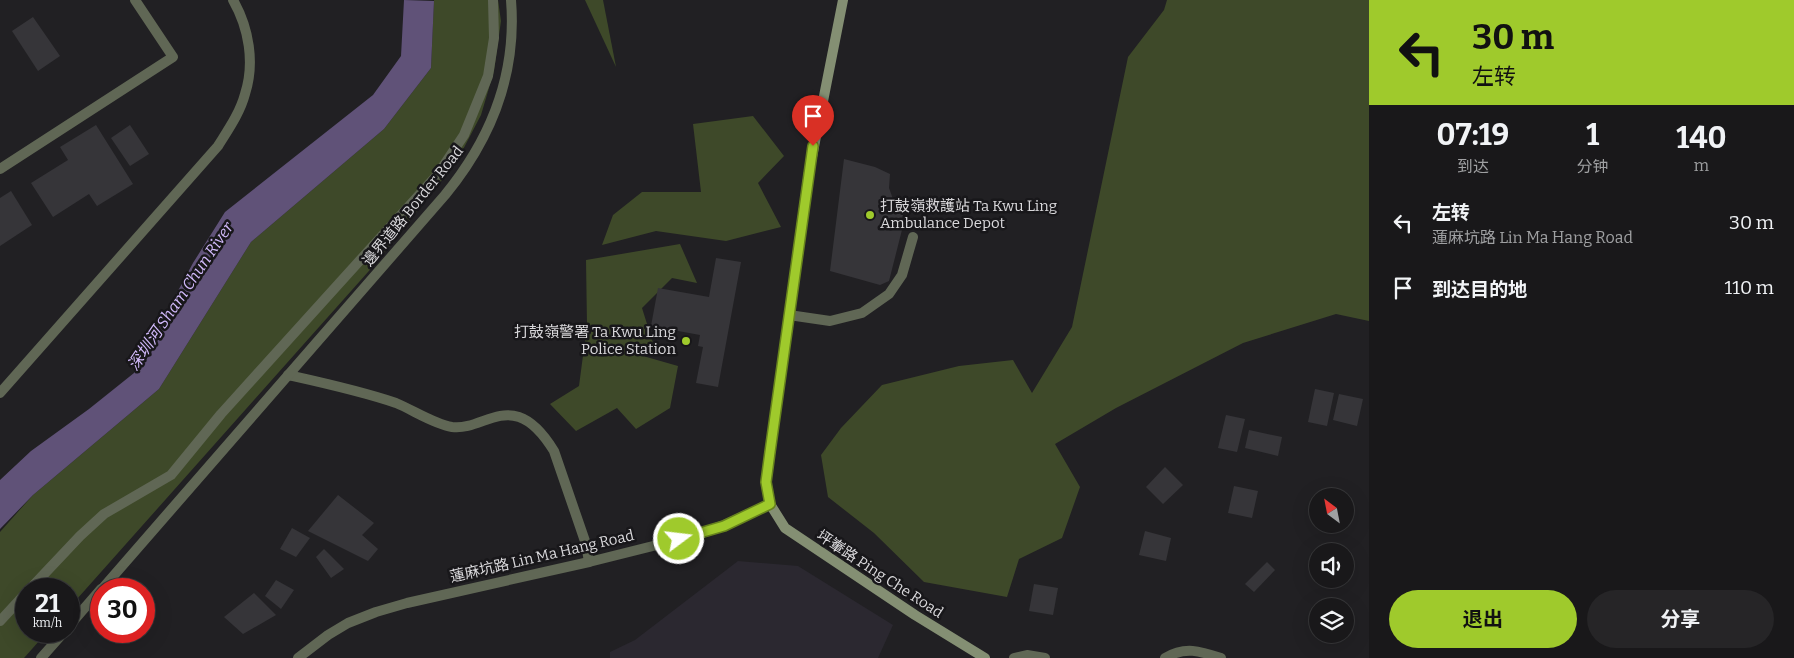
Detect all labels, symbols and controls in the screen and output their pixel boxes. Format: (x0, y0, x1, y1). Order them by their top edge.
text: 30 m (1472, 16, 1554, 58)
icon: left (1389, 20, 1454, 85)
text: 左转 (1472, 63, 1516, 90)
pin (792, 95, 834, 146)
icon: arrive (799, 102, 827, 130)
text: 07:19 (1436, 117, 1509, 153)
text: 1 (1586, 117, 1599, 153)
text: 140 (1676, 120, 1727, 156)
street label: 邊界道路 Border Road (359, 142, 467, 270)
text: m (1694, 156, 1709, 175)
text: 到达 (1457, 157, 1489, 176)
text: 分钟 (1577, 157, 1609, 176)
place label: 打鼓嶺救護站 Ta Kwu Ling Ambulance Depot (880, 197, 1057, 232)
text: 左转 (1432, 201, 1470, 224)
marker: 打鼓嶺救護站 Ta Kwu Ling Ambulance Depot (864, 209, 876, 221)
icon: left (1389, 209, 1417, 237)
text: 30 m (1729, 211, 1774, 234)
water label: 深圳河 Sham Chun River (124, 217, 238, 374)
text: 蓮麻坑路 Lin Ma Hang Road (1432, 228, 1633, 247)
icon: arrive (1389, 274, 1417, 302)
text: 110 m (1724, 276, 1774, 299)
text: 到达目的地 (1432, 278, 1527, 301)
place label: 打鼓嶺警署 Ta Kwu Ling Police Station (514, 323, 676, 358)
marker: 打鼓嶺警署 Ta Kwu Ling Police Station (680, 335, 692, 347)
north arrow (1309, 488, 1354, 532)
map controls (1309, 488, 1354, 643)
position arrow (652, 512, 704, 564)
street label: 蓮麻坑路 Lin Ma Hang Road (448, 526, 636, 586)
street label: 坪輋路 Ping Che Road (813, 526, 947, 622)
button: sound (1309, 543, 1354, 588)
speed limit sign: 30 (90, 578, 155, 643)
text: 21 (35, 589, 60, 619)
button: 退出 (1389, 590, 1577, 648)
button: 分享 (1587, 590, 1774, 648)
button: layers (1309, 598, 1354, 643)
text: km/h (33, 616, 62, 630)

